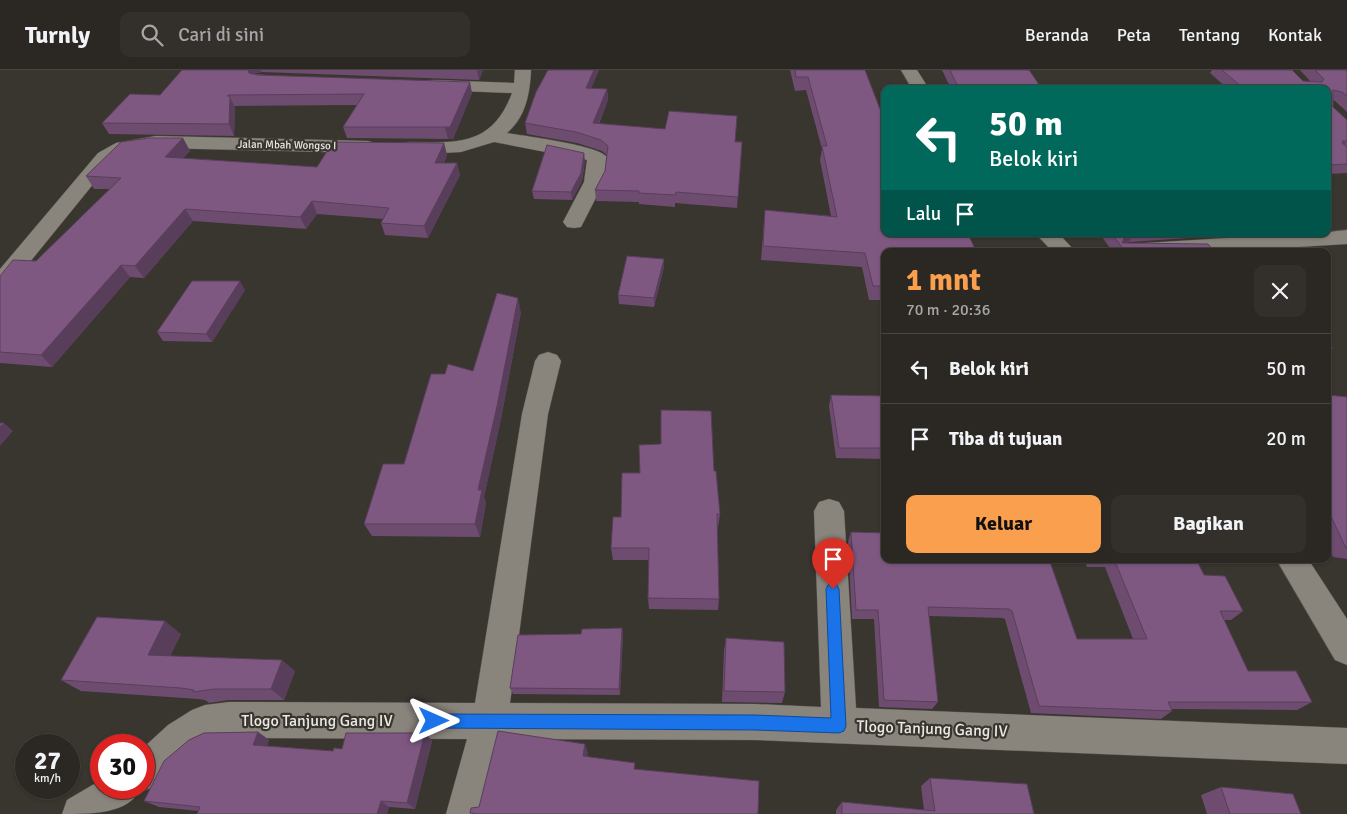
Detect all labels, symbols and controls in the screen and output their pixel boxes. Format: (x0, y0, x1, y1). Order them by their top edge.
search box (120, 12, 470, 57)
text: Turnly (25, 20, 90, 50)
icon: search (138, 21, 166, 49)
text: Cari di sini (178, 23, 264, 47)
text: Beranda (1025, 24, 1089, 46)
text: Peta (1117, 24, 1151, 46)
text: Tentang (1179, 24, 1240, 46)
text: Kontak (1268, 24, 1322, 46)
text: 50 m (989, 102, 1063, 145)
icon: left (906, 105, 971, 170)
street label: Jalan Mbah Wongso I (238, 138, 336, 152)
text: Belok kiri (989, 145, 1078, 172)
icon: arrive (951, 200, 979, 228)
text: Lalu (906, 202, 941, 226)
text: 1 mnt (906, 262, 981, 299)
button: close (1254, 265, 1306, 317)
text: 70 m · 20:36 (906, 300, 990, 320)
icon: left (906, 355, 934, 383)
text: Belok kiri (949, 357, 1029, 381)
text: 50 m (1266, 357, 1306, 381)
icon: arrive (906, 425, 934, 453)
text: Tiba di tujuan (949, 427, 1062, 451)
text: 20 m (1266, 427, 1306, 451)
button: Keluar (906, 495, 1101, 553)
button: Bagikan (1111, 495, 1306, 553)
pin (812, 538, 854, 589)
icon: arrive (819, 545, 847, 573)
position arrow (407, 694, 459, 746)
street label: Tlogo Tanjung Gang IV (241, 711, 393, 731)
street label: Tlogo Tanjung Gang IV (856, 716, 1008, 742)
speed limit sign: 30 (90, 734, 155, 799)
text: 27 (34, 745, 61, 776)
text: km/h (34, 771, 61, 786)

